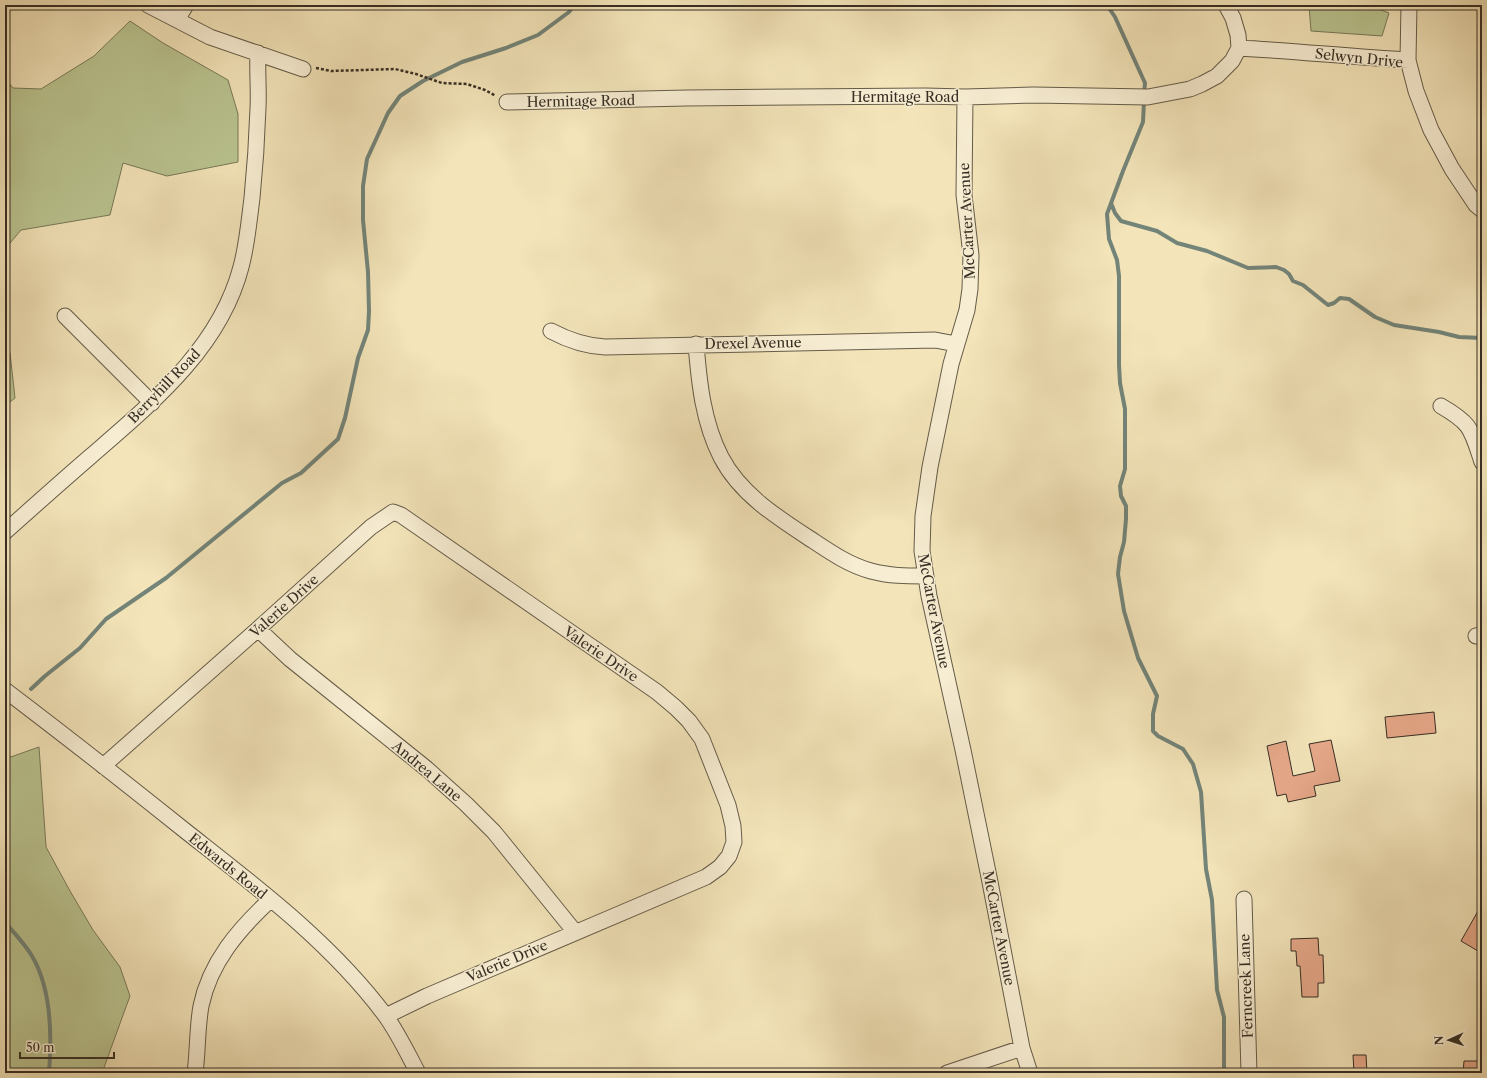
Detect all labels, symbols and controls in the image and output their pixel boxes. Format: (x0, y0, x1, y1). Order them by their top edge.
street label: Selwyn Drive (1314, 44, 1404, 72)
street label: Hermitage Road (851, 88, 960, 106)
street label: Hermitage Road (527, 91, 636, 111)
street label: McCarter Avenue (955, 162, 979, 280)
street label: Drexel Avenue (704, 333, 802, 353)
street label: Berryhill Road (124, 345, 204, 427)
street label: McCarter Avenue (914, 552, 954, 670)
street label: Valerie Drive (245, 570, 322, 642)
street label: Valerie Drive (559, 622, 642, 686)
street label: Andrea Lane (388, 736, 466, 805)
street label: Edwards Road (185, 829, 271, 903)
street label: McCarter Avenue (979, 869, 1019, 987)
street label: Ferncreek Lane (1235, 933, 1257, 1039)
street label: Valerie Drive (463, 936, 550, 987)
north arrow (1429, 1020, 1469, 1060)
scale bar (20, 1034, 114, 1060)
text: N (1432, 1035, 1446, 1046)
text: 50 m (26, 1040, 55, 1055)

